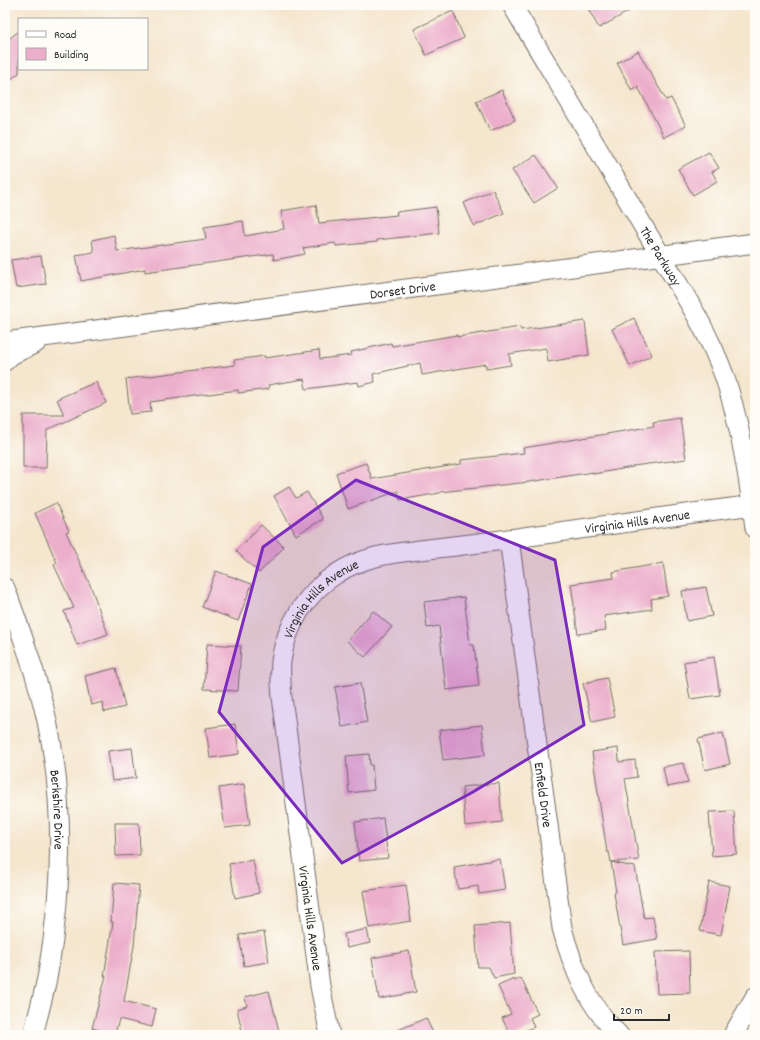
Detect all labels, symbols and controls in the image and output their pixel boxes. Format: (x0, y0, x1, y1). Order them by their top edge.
legend (18, 18, 148, 70)
text: Road (54, 27, 76, 44)
text: Building (54, 47, 89, 64)
street label: The Parkway (634, 223, 685, 291)
street label: Dorset Drive (369, 277, 437, 306)
street label: Virginia Hills Avenue (584, 506, 691, 540)
street label: Virginia Hills Avenue (279, 555, 362, 641)
street label: Enfield Drive (528, 761, 556, 829)
street label: Berkshire Drive (43, 769, 68, 850)
street label: Virginia Hills Avenue (292, 865, 326, 972)
scale bar (614, 996, 669, 1022)
text: 20 m (620, 1003, 643, 1020)

